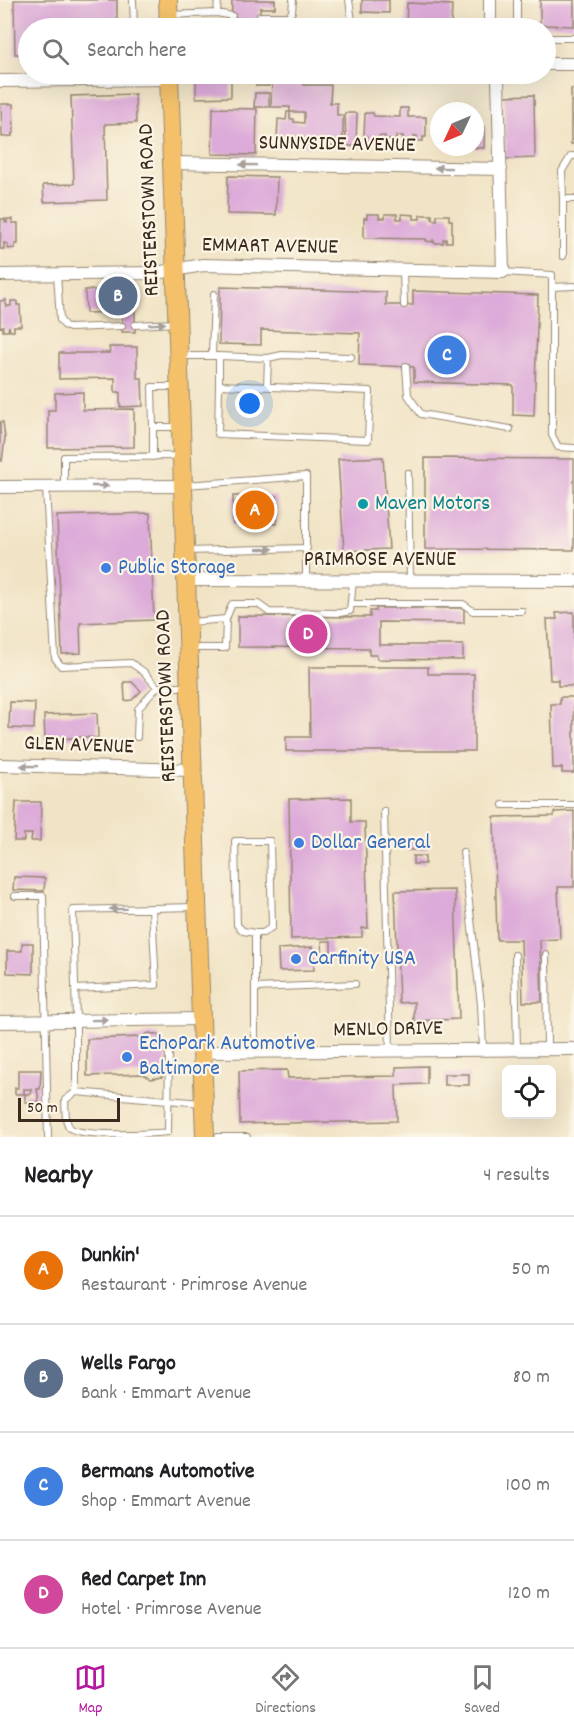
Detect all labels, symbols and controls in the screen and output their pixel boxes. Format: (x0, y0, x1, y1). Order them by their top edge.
search box (18, 18, 556, 84)
icon: search (39, 35, 72, 68)
text: Search here (87, 36, 186, 67)
north arrow (430, 102, 484, 156)
street label: REISTERSTOWN ROAD (131, 123, 169, 297)
street label: SUNNYSIDE AVENUE (258, 128, 416, 162)
one-way arrow (238, 160, 257, 169)
one-way arrow (433, 163, 452, 173)
street label: EMMART AVENUE (202, 230, 338, 264)
pin: B (98, 274, 138, 318)
one-way arrow (147, 319, 166, 329)
pin: C (428, 332, 466, 378)
your location (235, 389, 264, 418)
one-way arrow (91, 481, 110, 491)
pin: A (236, 488, 274, 532)
place label: Maven Motors (375, 489, 490, 520)
marker: Maven Motors (356, 497, 370, 511)
one-way arrow (256, 544, 275, 554)
street label: PRIMROSE AVENUE (304, 545, 456, 576)
place label: Public Storage (118, 553, 236, 584)
marker: Public Storage (99, 561, 113, 575)
street label: REISTERSTOWN ROAD (148, 609, 186, 783)
pin: D (288, 612, 328, 656)
street label: GLEN AVENUE (23, 729, 135, 763)
one-way arrow (19, 761, 38, 771)
place label: Dollar General (311, 828, 430, 859)
marker: Dollar General (292, 836, 306, 850)
one-way arrow (109, 904, 128, 914)
place label: Carfinity USA (308, 944, 416, 975)
marker: Carfinity USA (289, 952, 303, 966)
street label: MENLO DRIVE (333, 1014, 443, 1046)
one-way arrow (91, 1016, 110, 1025)
place label: EchoPark Automotive Baltimore (139, 1029, 316, 1085)
marker: EchoPark Automotive Baltimore (120, 1050, 134, 1064)
map controls (502, 1065, 556, 1119)
button: locate (502, 1065, 556, 1119)
scale bar (18, 1095, 120, 1122)
text: 50 m (27, 1097, 58, 1120)
text: Nearby (24, 1158, 92, 1195)
text: 4 results (483, 1162, 550, 1190)
text: Dunkin' (81, 1241, 140, 1272)
text: A (38, 1256, 49, 1284)
text: 50 m (512, 1256, 550, 1284)
text: Restaurant · Primrose Avenue (81, 1272, 307, 1300)
text: Wells Fargo (81, 1349, 176, 1380)
text: B (39, 1364, 48, 1392)
text: 80 m (513, 1364, 550, 1392)
text: Bank · Emmart Avenue (81, 1380, 251, 1408)
text: Bermans Automotive (81, 1457, 254, 1488)
text: C (39, 1472, 48, 1500)
text: 100 m (506, 1472, 550, 1500)
text: Shop · Emmart Avenue (81, 1488, 251, 1516)
text: Red Carpet Inn (81, 1565, 206, 1596)
text: D (38, 1580, 49, 1608)
text: 120 m (508, 1580, 550, 1608)
text: Hotel · Primrose Avenue (81, 1596, 262, 1624)
tab: Map (74, 1661, 107, 1720)
tab: Directions (255, 1661, 316, 1720)
tab: Saved (464, 1661, 500, 1720)

